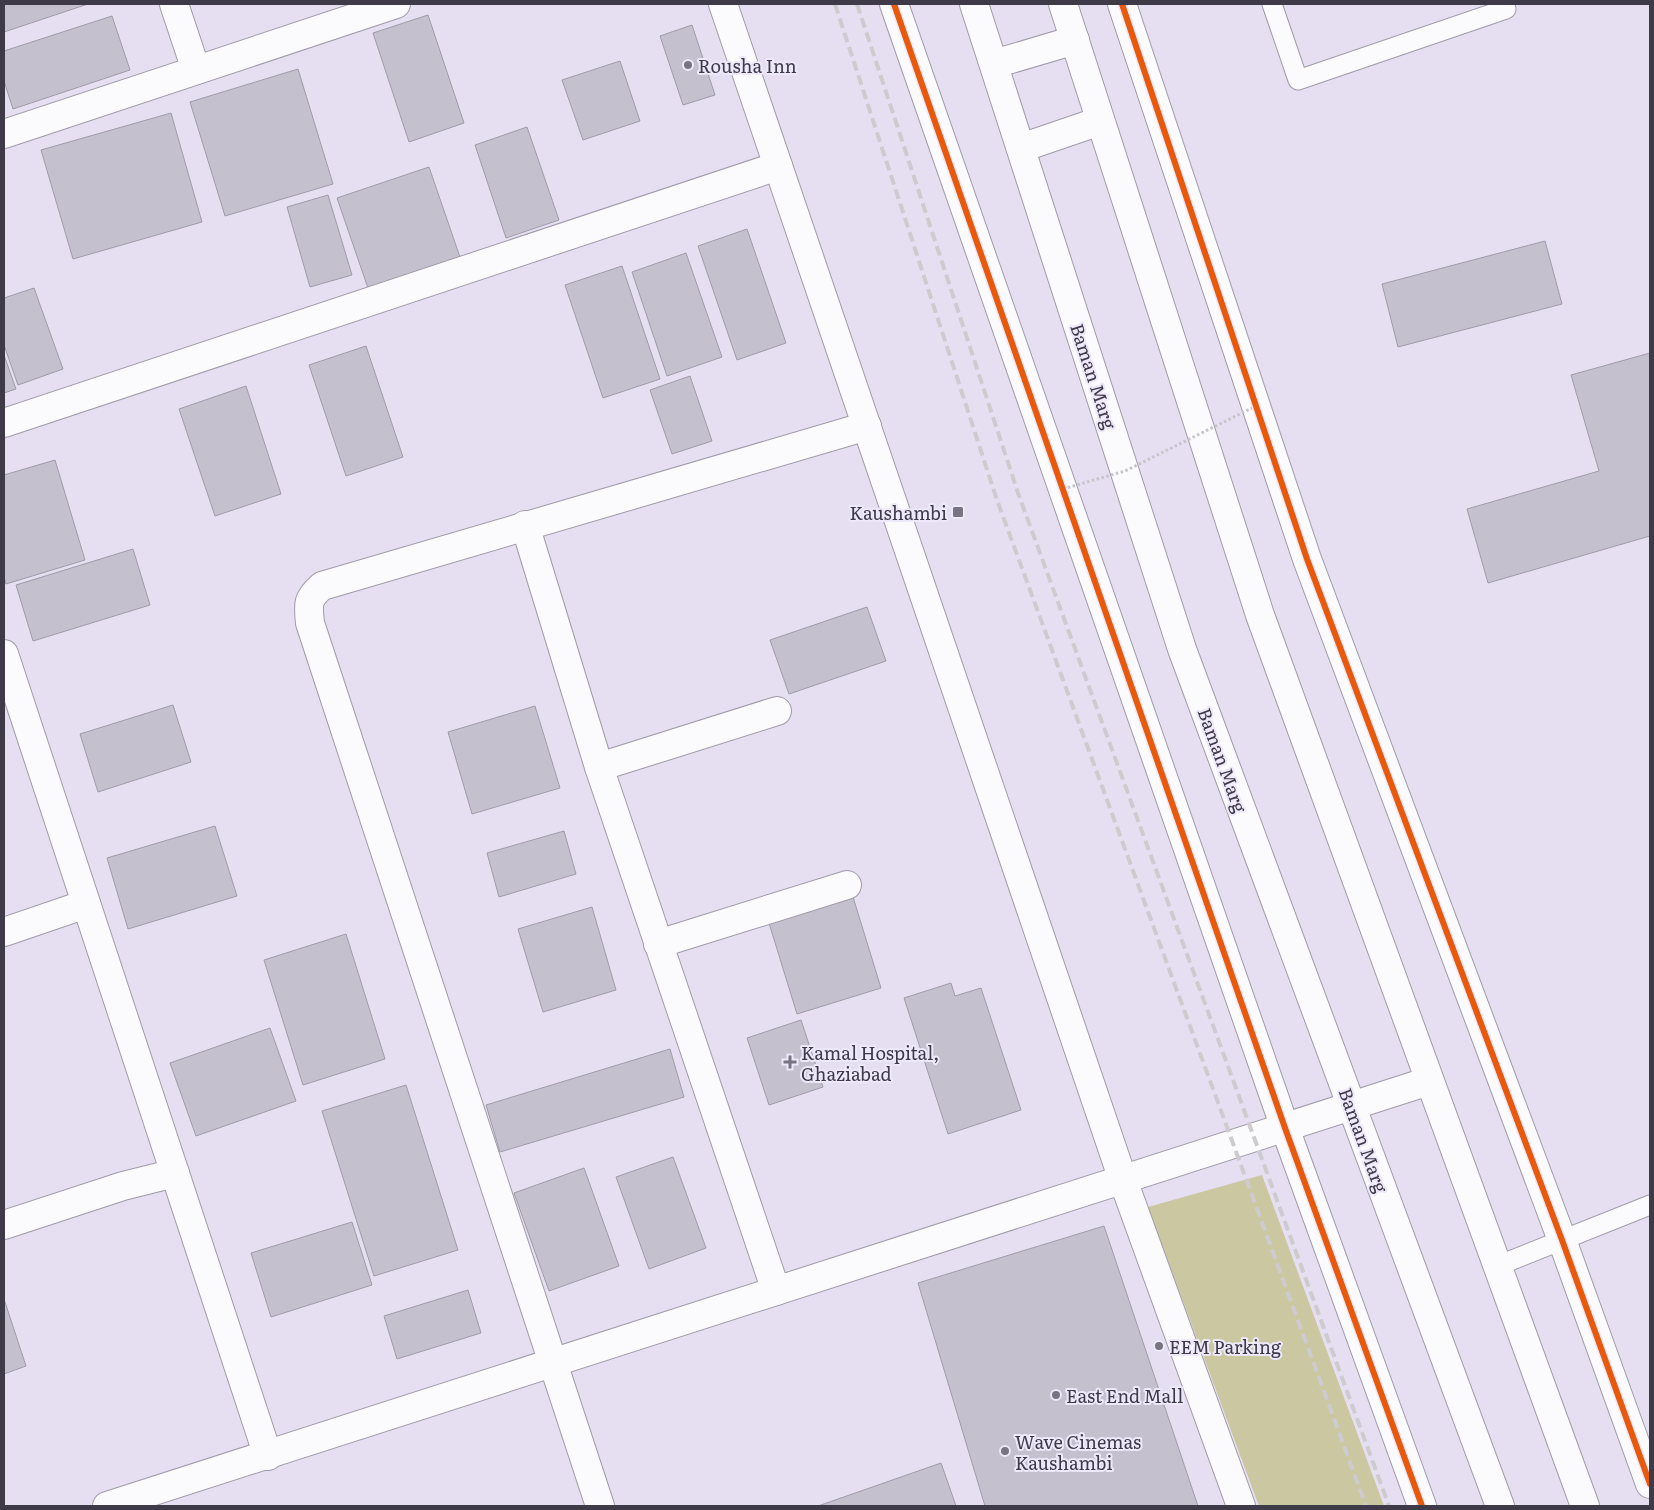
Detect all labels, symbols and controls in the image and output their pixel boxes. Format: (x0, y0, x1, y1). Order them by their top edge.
place label: Rousha Inn (698, 52, 797, 79)
marker: Rousha Inn (682, 59, 694, 71)
street label: Baman Marg (1064, 320, 1124, 433)
place label: Kaushambi (850, 499, 947, 526)
marker: Kaushambi (951, 505, 965, 519)
street label: Baman Marg (1192, 704, 1255, 817)
place label: Kamal Hospital, Ghaziabad (801, 1039, 939, 1087)
marker: Kamal Hospital, Ghaziabad (783, 1055, 797, 1069)
street label: Baman Marg (1333, 1084, 1396, 1197)
place label: EEM Parking (1169, 1333, 1282, 1360)
marker: EEM Parking (1153, 1340, 1165, 1352)
place label: East End Mall (1066, 1382, 1183, 1409)
marker: East End Mall (1050, 1389, 1062, 1401)
place label: Wave Cinemas Kaushambi (1015, 1428, 1141, 1476)
marker: Wave Cinemas Kaushambi (999, 1445, 1011, 1457)

